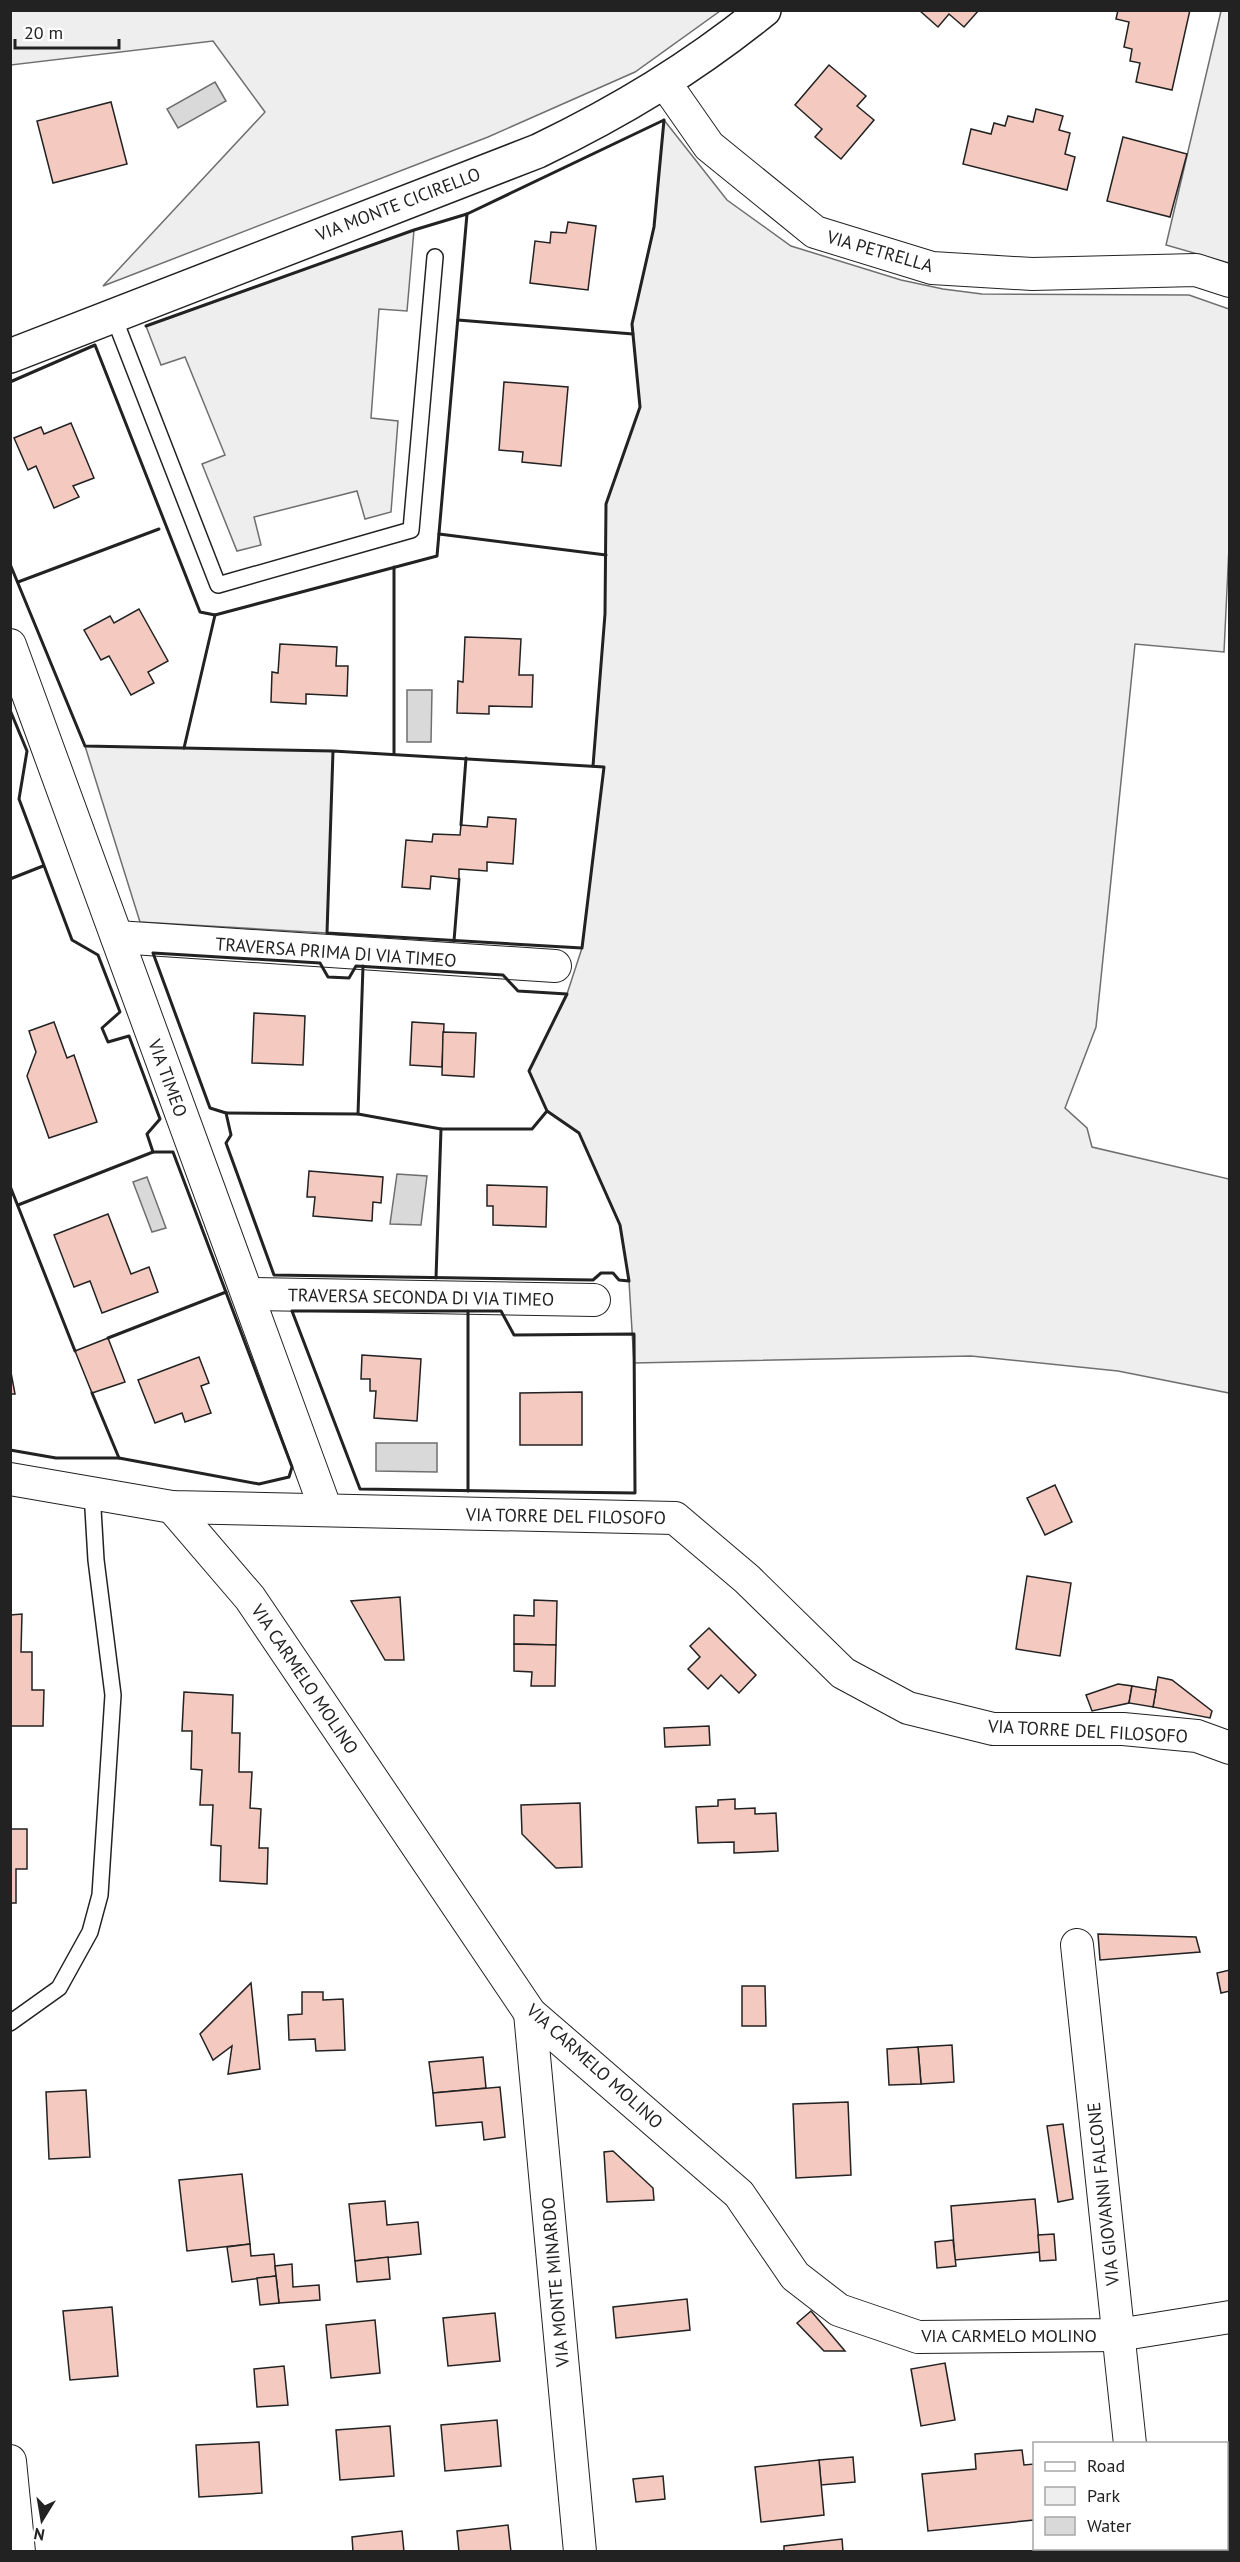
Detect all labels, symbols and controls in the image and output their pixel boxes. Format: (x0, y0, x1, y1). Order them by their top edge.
scale bar (15, 12, 118, 50)
text: 20 m (24, 21, 63, 44)
street label: VIA MONTE CICIRELLO (312, 162, 483, 246)
street label: VIA PETRELLA (823, 225, 936, 277)
street label: TRAVERSA PRIMA DI VIA TIMEO (215, 932, 457, 972)
street label: VIA TIMEO (143, 1035, 193, 1120)
street label: TRAVERSA SECONDA DI VIA TIMEO (288, 1283, 554, 1311)
street label: VIA TORRE DEL FILOSOFO (465, 1503, 666, 1529)
street label: VIA CARMELO MOLINO (246, 1599, 364, 1758)
street label: VIA TORRE DEL FILOSOFO (987, 1714, 1188, 1748)
street label: VIA CARMELO MOLINO (521, 1998, 668, 2133)
street label: VIA GIOVANNI FALCONE (1082, 2101, 1124, 2288)
street label: VIA MONTE MINARDO (536, 2196, 574, 2369)
street label: VIA CARMELO MOLINO (920, 2324, 1097, 2347)
legend (1033, 2442, 1228, 2550)
text: Road (1087, 2454, 1125, 2477)
text: Park (1087, 2484, 1120, 2507)
north arrow (12, 2490, 72, 2550)
text: Water (1087, 2514, 1131, 2537)
text: N (32, 2524, 46, 2546)

